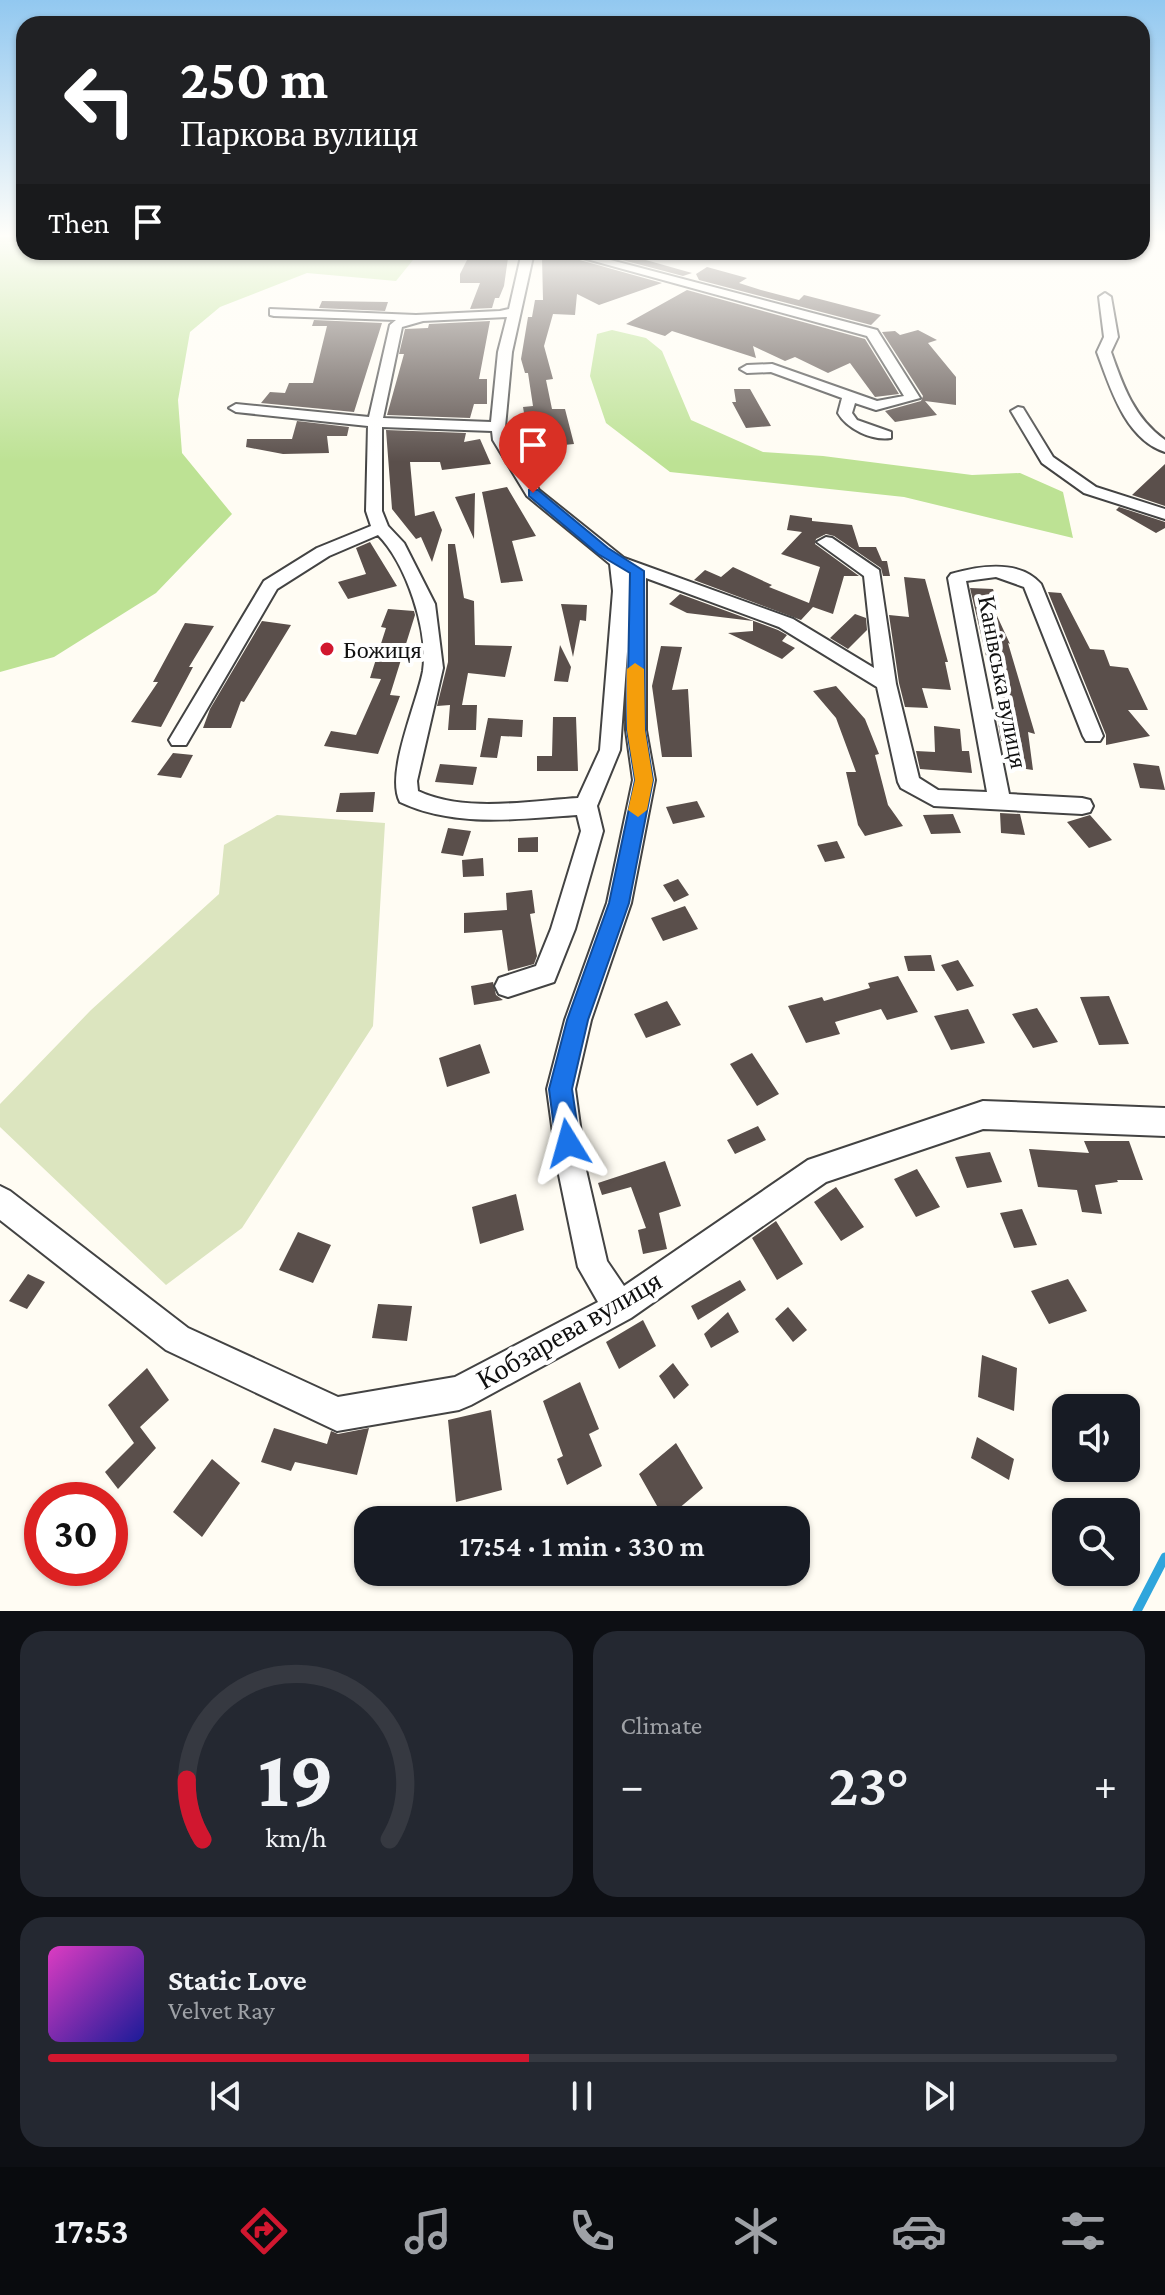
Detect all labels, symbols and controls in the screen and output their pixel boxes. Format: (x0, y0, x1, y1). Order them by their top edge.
icon: left (48, 48, 152, 152)
text: 250 m (180, 48, 328, 110)
text: Паркова вулиця (180, 114, 418, 154)
icon: arrive (126, 200, 170, 244)
text: Then (48, 206, 110, 239)
pin (499, 411, 567, 493)
icon: arrive (511, 423, 555, 467)
street label: Канівська вулиця (973, 593, 1033, 771)
place label: Божиця (343, 636, 422, 663)
marker: Божиця (318, 640, 336, 658)
position arrow (526, 1101, 610, 1185)
street label: Кобзарева вулиця (471, 1265, 667, 1395)
map controls (1052, 1394, 1140, 1586)
button: sound (1052, 1394, 1140, 1482)
speed limit sign: 30 (24, 1482, 128, 1586)
button: search (1052, 1498, 1140, 1586)
text: 17:54 · 1 min · 330 m (459, 1529, 705, 1562)
text: Climate (621, 1711, 702, 1740)
text: 19 (258, 1731, 335, 1824)
text: 23° (829, 1751, 909, 1818)
text: − (621, 1761, 644, 1809)
text: + (1094, 1761, 1117, 1809)
text: km/h (265, 1821, 327, 1853)
text: Static Love (168, 1963, 307, 1996)
text: Velvet Ray (168, 1996, 275, 2025)
icon: previous (204, 2074, 248, 2118)
icon: pause (560, 2074, 604, 2118)
icon: next (917, 2074, 961, 2118)
icon: directions (236, 2203, 292, 2259)
icon: music (400, 2203, 456, 2259)
icon: phone (564, 2203, 620, 2259)
icon: climate (728, 2203, 784, 2259)
icon: car (891, 2203, 947, 2259)
icon: filters (1055, 2203, 1111, 2259)
text: 17:53 (54, 2211, 128, 2251)

